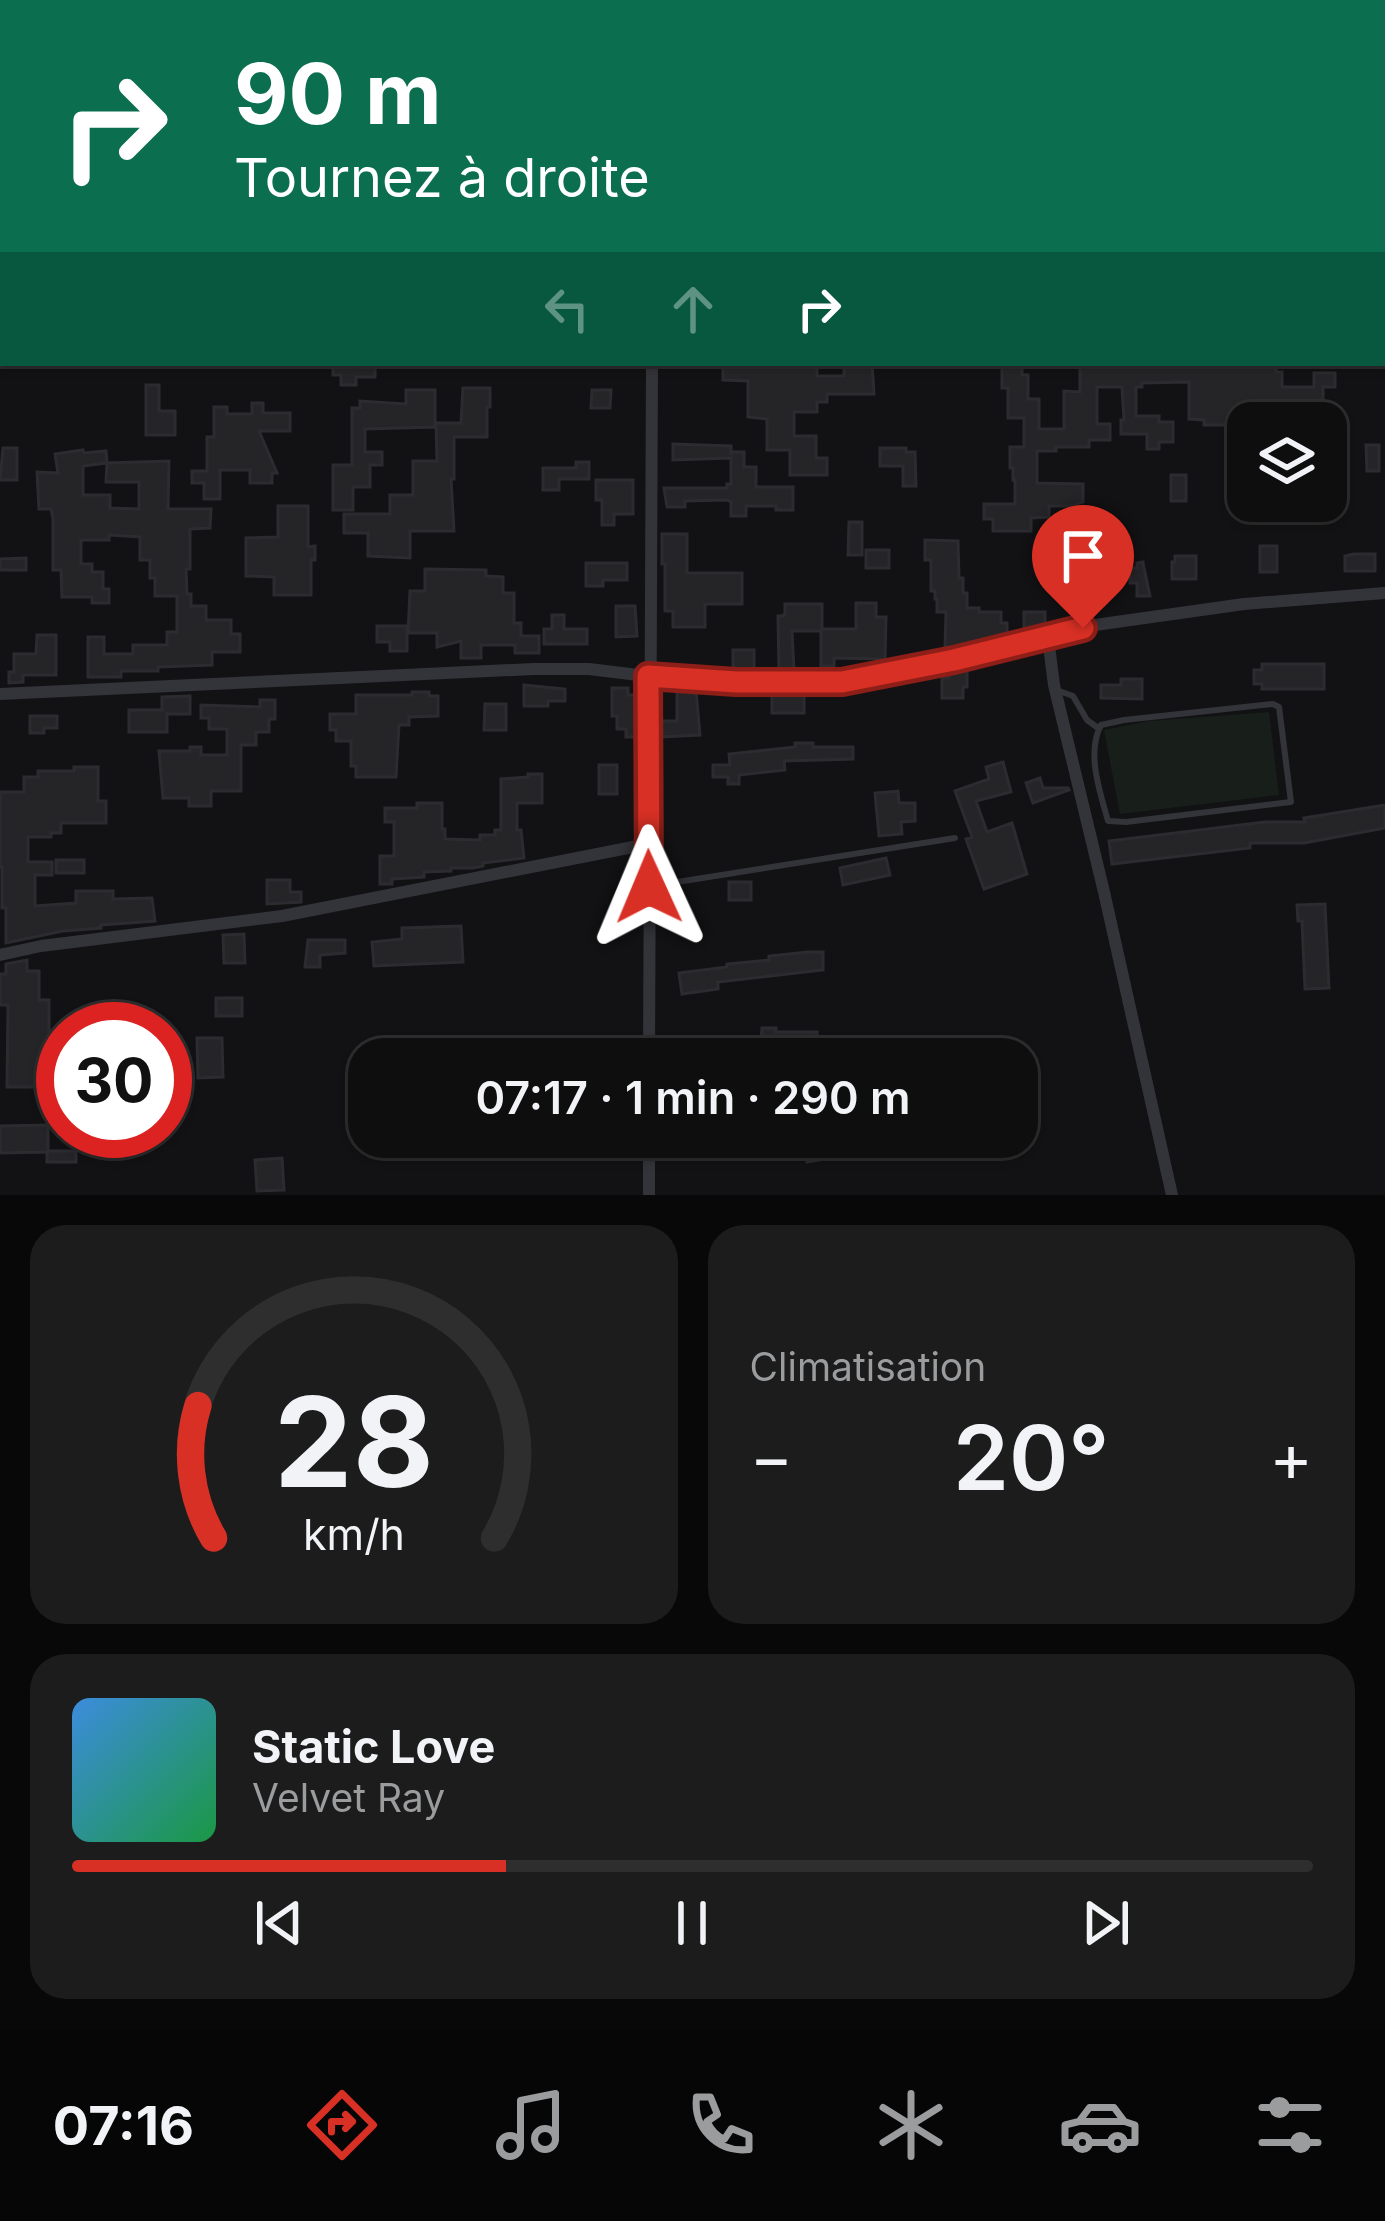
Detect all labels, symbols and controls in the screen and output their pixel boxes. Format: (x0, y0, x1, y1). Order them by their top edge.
text: 90 m (234, 43, 442, 144)
icon: right (36, 48, 192, 204)
text: Tournez à droite (234, 145, 650, 210)
icon: left (534, 276, 600, 342)
icon: ahead (660, 276, 726, 342)
icon: right (786, 276, 852, 342)
map controls (1227, 402, 1347, 522)
button: layers (1227, 402, 1347, 522)
pin (1032, 505, 1134, 628)
icon: arrive (1050, 523, 1116, 589)
position arrow (586, 824, 712, 950)
speed limit sign: 30 (36, 1002, 192, 1158)
text: 07:17 · 1 min · 290 m (475, 1070, 911, 1125)
text: Climatisation (750, 1343, 986, 1390)
text: 28 (274, 1366, 434, 1517)
text: 20° (953, 1403, 1110, 1512)
text: − (750, 1417, 793, 1497)
text: + (1269, 1417, 1313, 1497)
text: km/h (303, 1507, 405, 1559)
text: Static Love (252, 1719, 495, 1774)
text: Velvet Ray (252, 1774, 445, 1821)
icon: previous (246, 1890, 312, 1956)
icon: pause (659, 1890, 725, 1956)
icon: next (1073, 1890, 1139, 1956)
icon: directions (300, 2083, 384, 2167)
icon: music (489, 2083, 573, 2167)
icon: phone (679, 2083, 763, 2167)
icon: climate (869, 2083, 953, 2167)
icon: car (1058, 2083, 1142, 2167)
icon: filters (1248, 2083, 1332, 2167)
text: 07:16 (53, 2093, 194, 2158)

